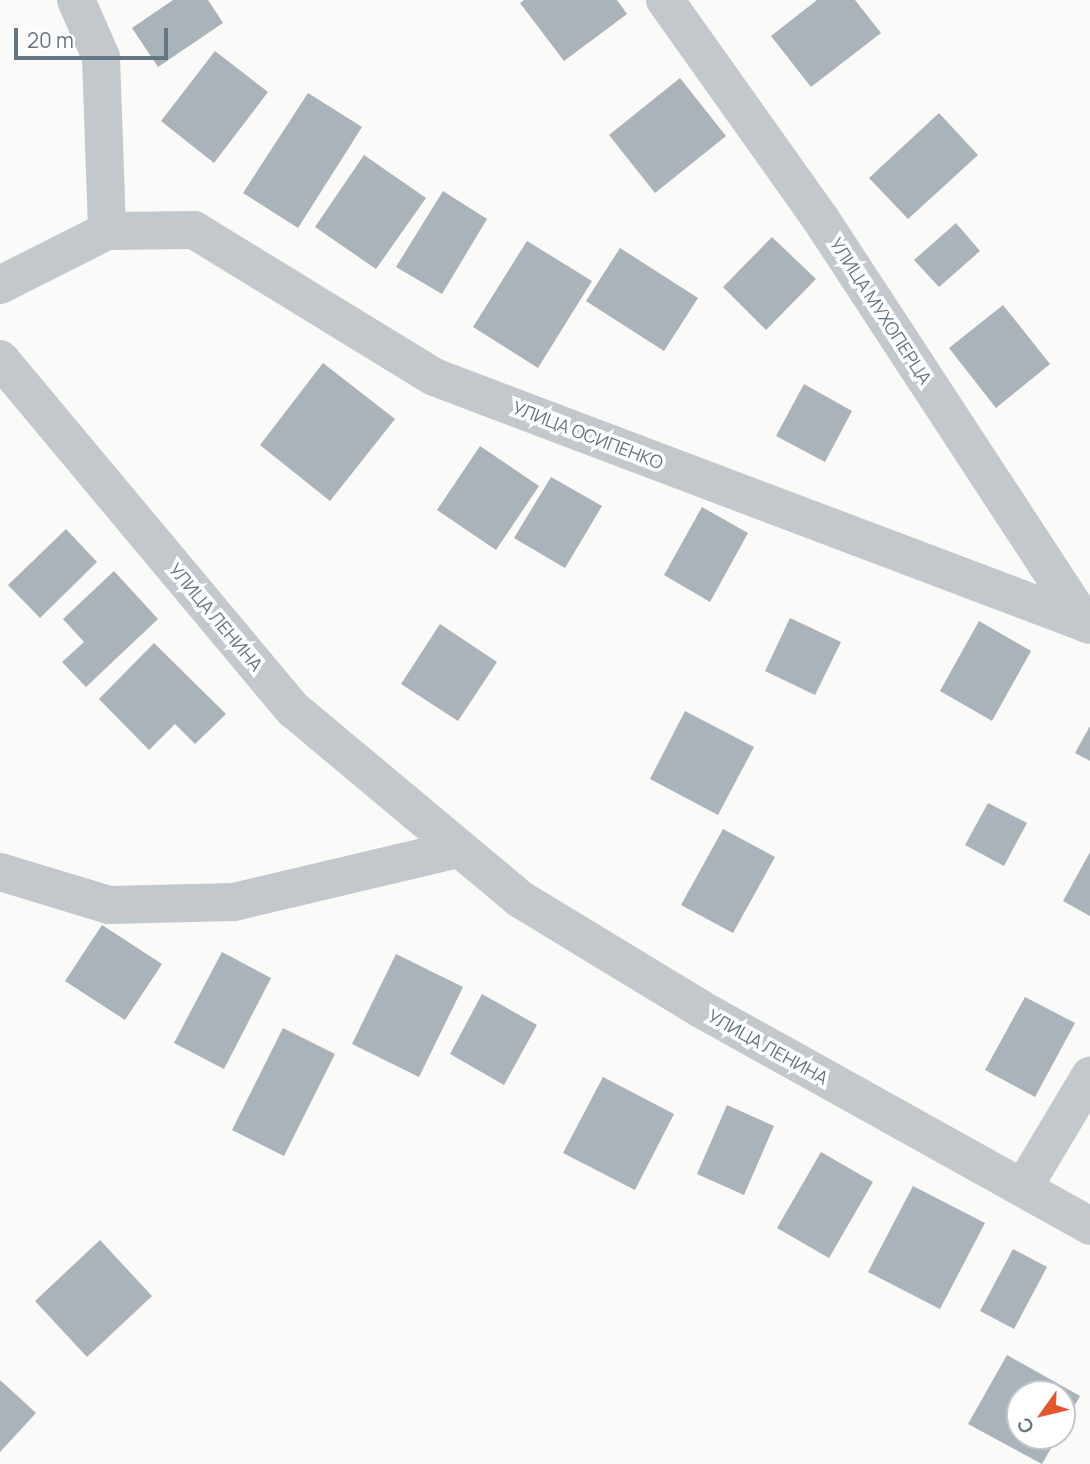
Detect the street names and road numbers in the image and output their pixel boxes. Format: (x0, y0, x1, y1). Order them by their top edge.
street label: УЛИЦА МУХОПЕРЦА (826, 234, 936, 388)
street label: УЛИЦА ОСИПЕНКО (510, 396, 666, 474)
street label: УЛИЦА ЛЕНИНА (165, 559, 267, 675)
street label: УЛИЦА ЛЕНИНА (704, 1005, 832, 1089)

